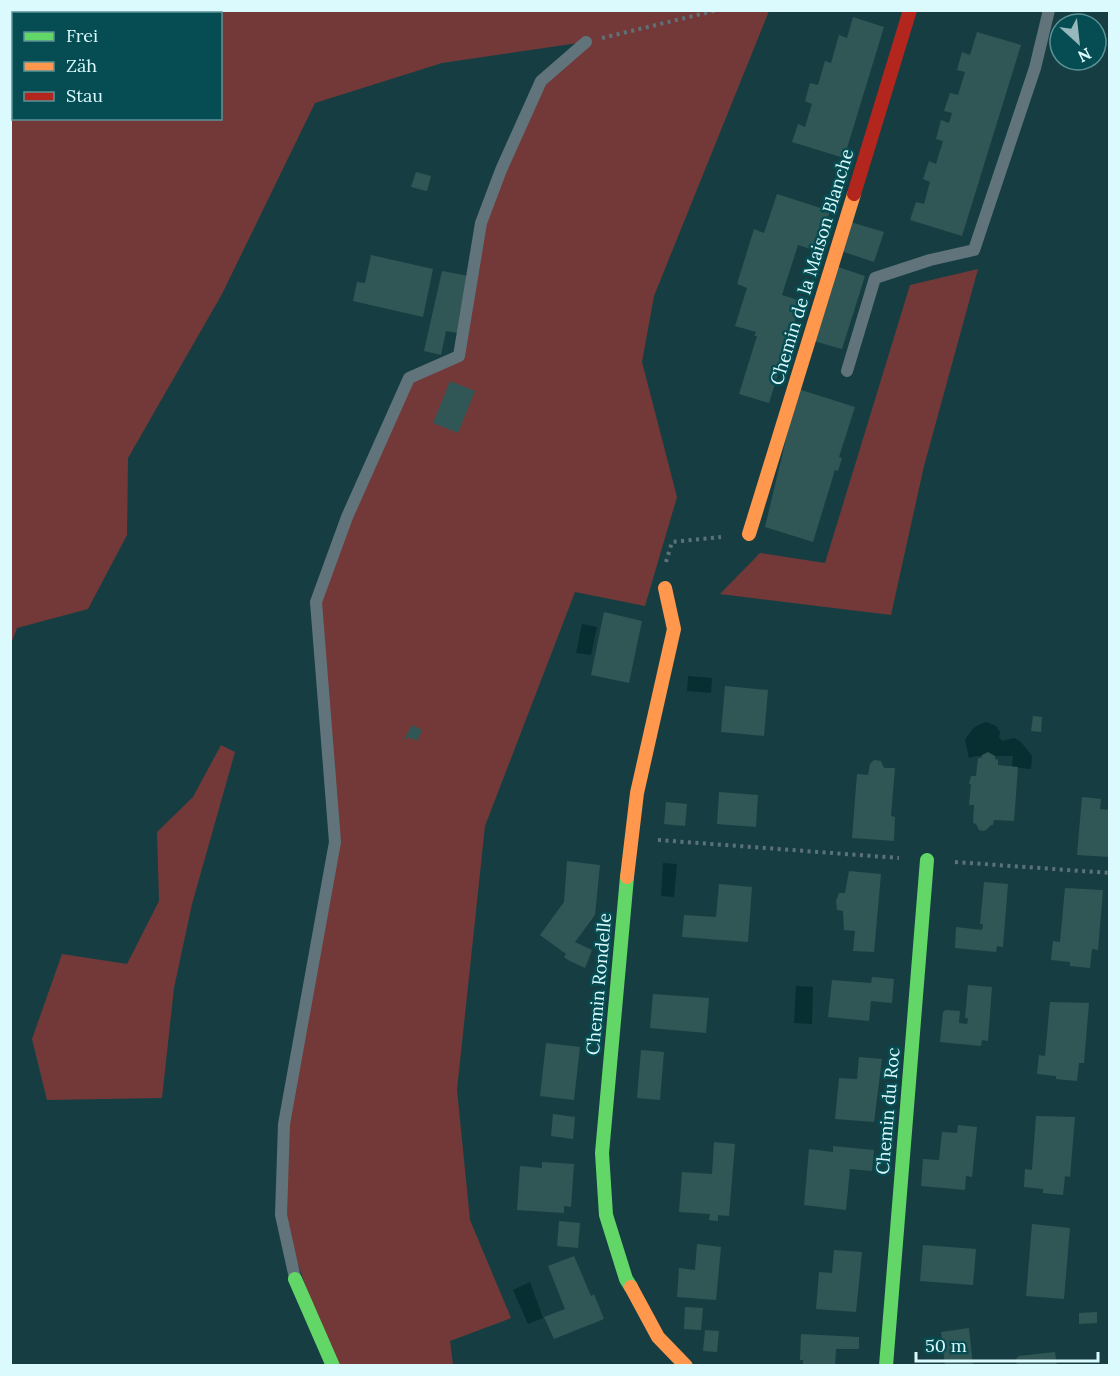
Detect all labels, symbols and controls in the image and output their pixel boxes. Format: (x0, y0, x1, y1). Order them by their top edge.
legend (12, 12, 222, 120)
north arrow (1048, 12, 1108, 72)
text: Frei (66, 24, 98, 47)
text: N (1075, 44, 1095, 67)
text: Zäh (66, 54, 97, 77)
text: Stau (66, 84, 103, 107)
street label: Chemin de la Maison Blanche (765, 146, 859, 388)
street label: Chemin Rondelle (581, 912, 616, 1056)
street label: Chemin du Roc (870, 1046, 905, 1175)
scale bar (916, 1325, 1098, 1363)
text: 50 m (925, 1334, 967, 1357)

